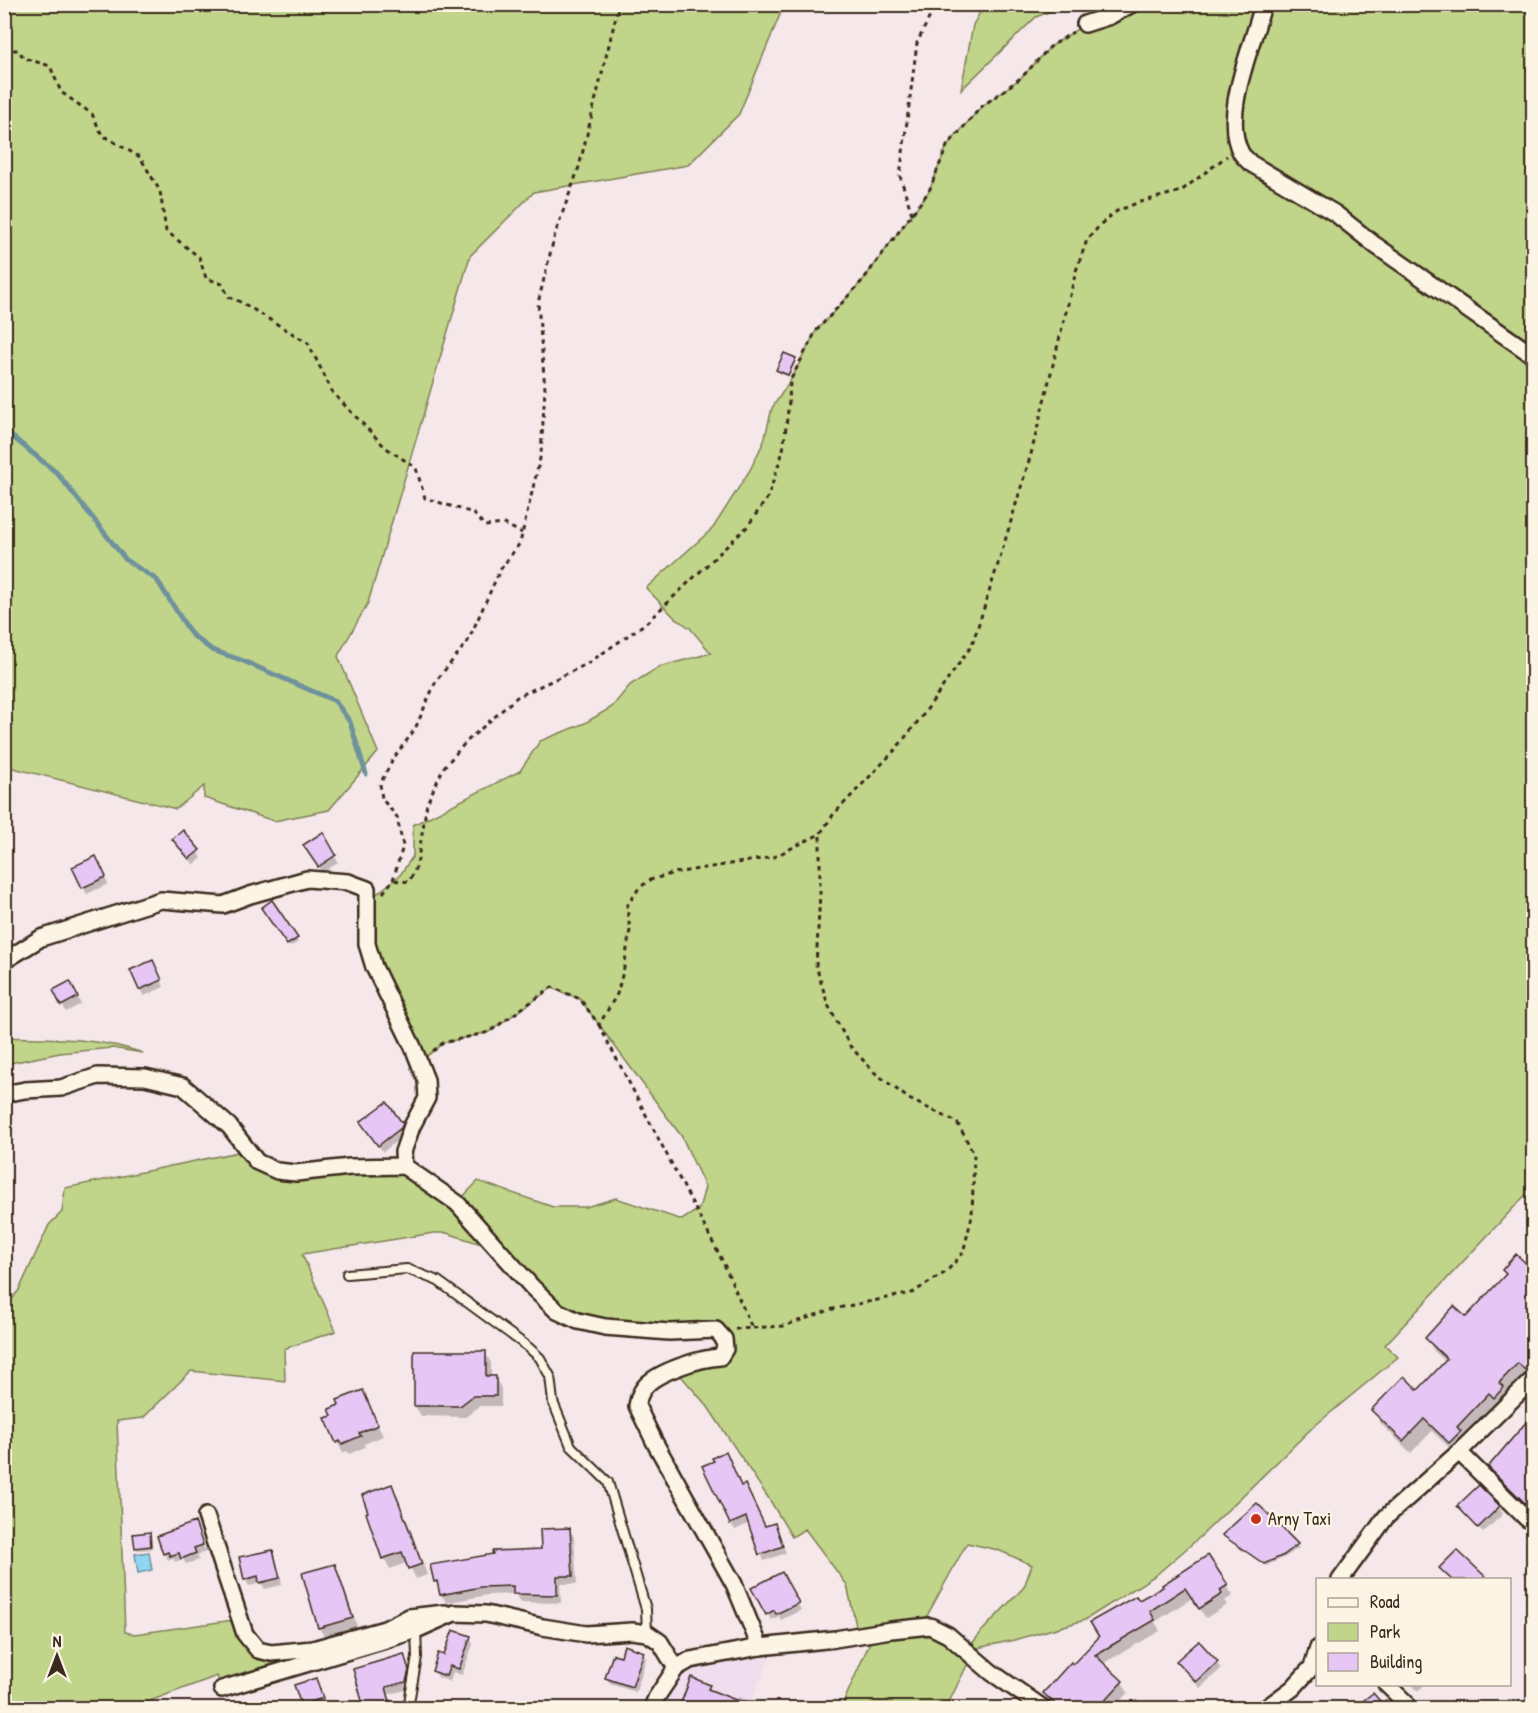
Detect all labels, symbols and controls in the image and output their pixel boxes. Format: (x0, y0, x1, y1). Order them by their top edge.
place label: Arny Taxi (1268, 1506, 1331, 1531)
marker: Arny Taxi (1249, 1512, 1263, 1526)
legend (1316, 1578, 1511, 1686)
text: Road (1370, 1589, 1400, 1614)
text: Park (1370, 1619, 1401, 1644)
north arrow (27, 1626, 87, 1686)
text: N (53, 1630, 62, 1652)
text: Building (1370, 1649, 1422, 1674)

